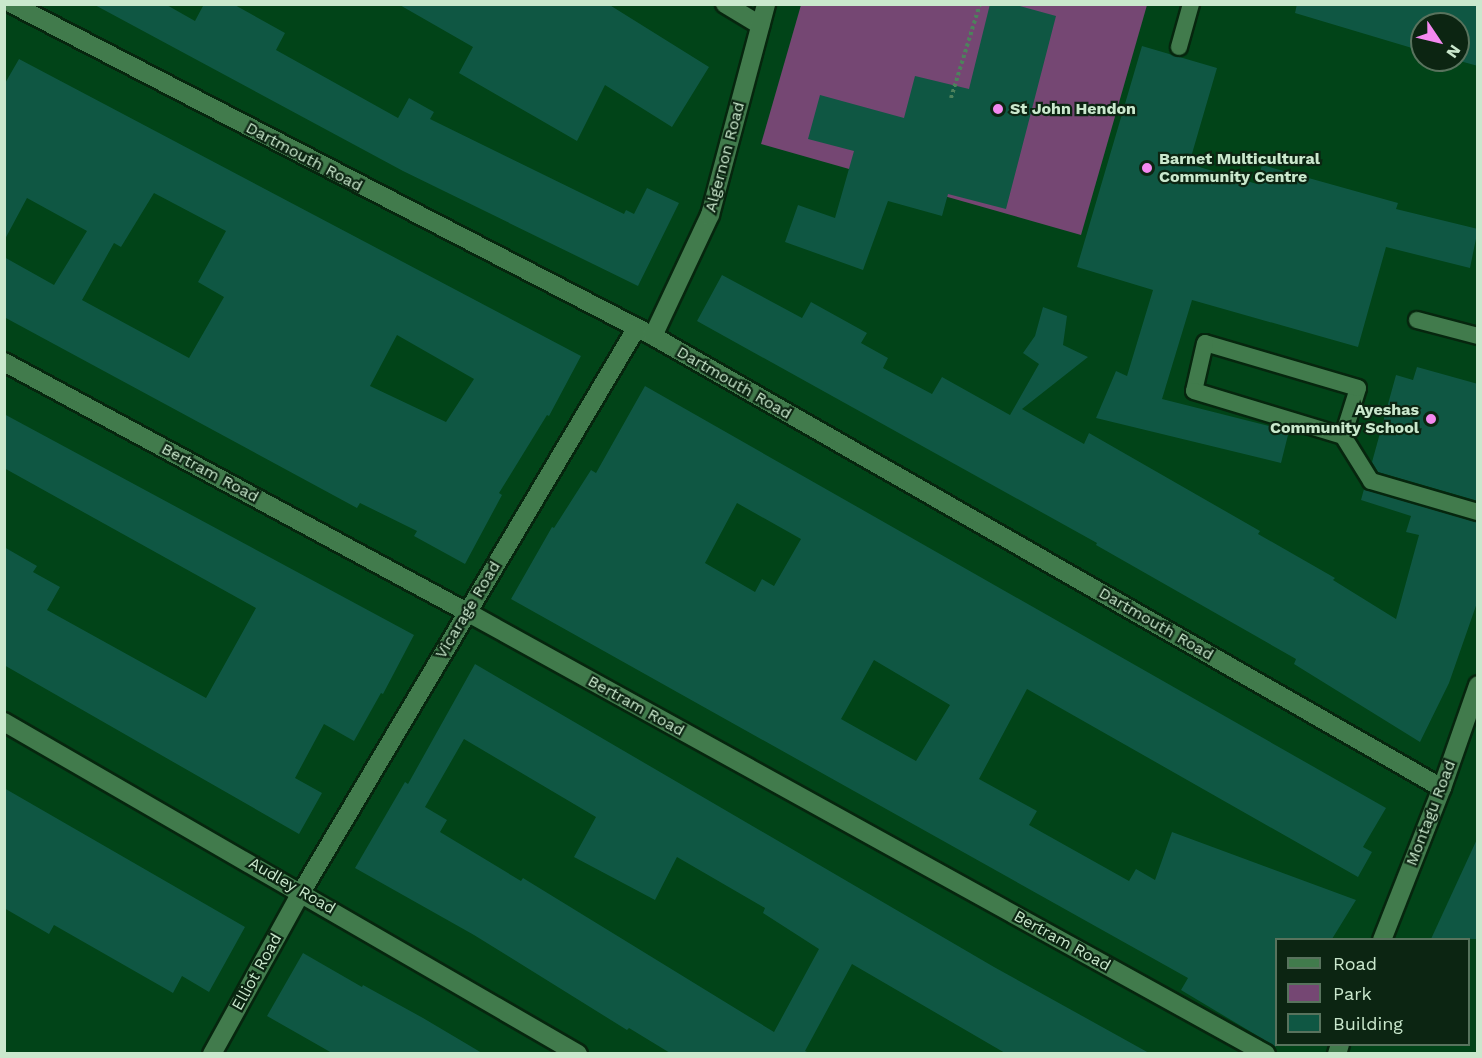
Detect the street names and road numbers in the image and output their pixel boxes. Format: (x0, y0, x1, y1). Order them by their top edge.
street label: Algernon Road (701, 100, 749, 214)
street label: Dartmouth Road (242, 118, 366, 196)
street label: Dartmouth Road (673, 342, 795, 424)
street label: Bertram Road (158, 439, 262, 507)
street label: Vicarage Road (431, 558, 505, 662)
street label: Dartmouth Road (1095, 583, 1217, 665)
street label: Bertram Road (584, 672, 688, 740)
street label: Montagu Road (1402, 757, 1460, 869)
street label: Audley Road (245, 853, 339, 919)
street label: Bertram Road (1010, 907, 1114, 975)
street label: Elliot Road (228, 930, 286, 1014)

